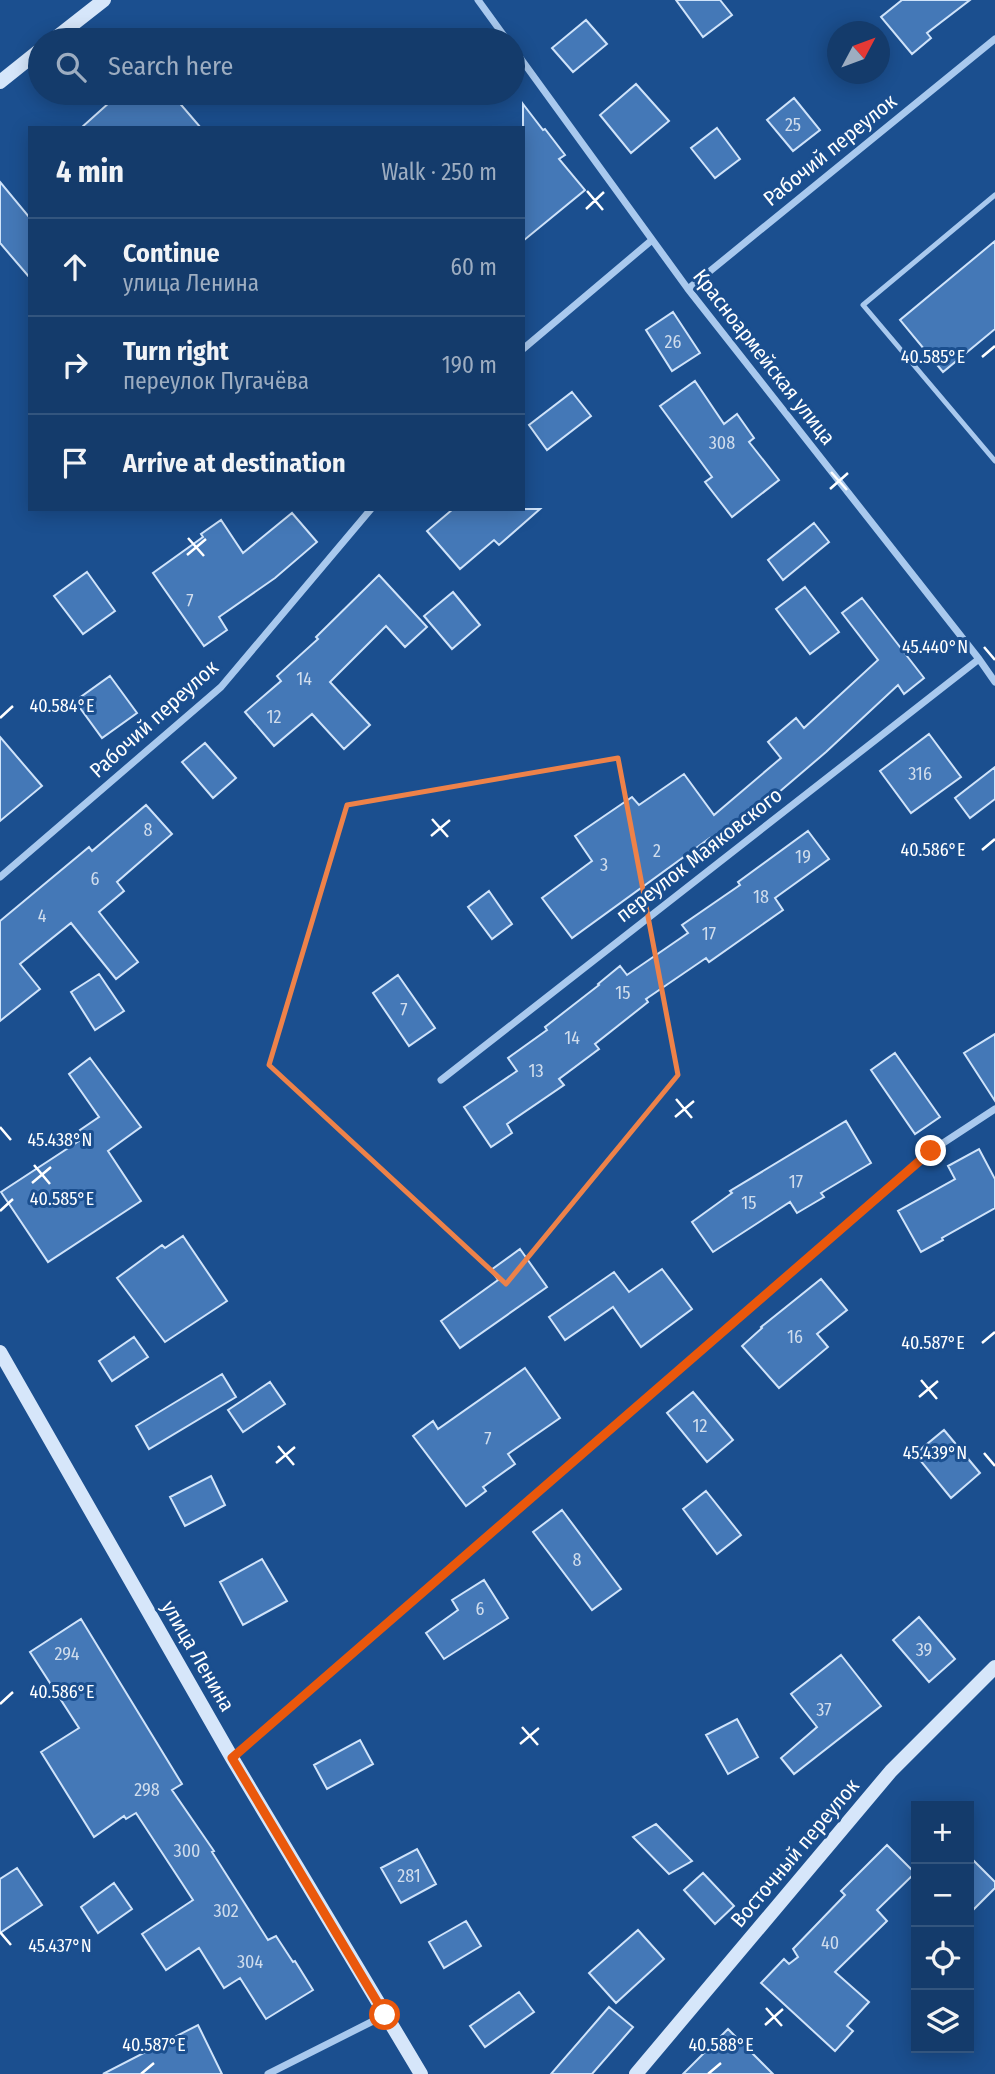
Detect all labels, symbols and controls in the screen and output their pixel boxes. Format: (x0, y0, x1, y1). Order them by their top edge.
north arrow (827, 21, 890, 84)
search box (28, 28, 525, 105)
icon: search (52, 48, 90, 86)
text: Search here (108, 51, 233, 82)
street label: Рабочий переулок (758, 88, 902, 212)
house number: 25 (785, 114, 801, 136)
text: 4 min (56, 154, 124, 190)
text: Walk · 250 m (381, 158, 497, 186)
text: Continue (123, 238, 220, 269)
icon: ahead (56, 248, 94, 286)
text: 60 m (451, 253, 497, 281)
street label: Красноармейская улица (687, 264, 841, 450)
text: улица Ленина (123, 269, 259, 297)
house number: 26 (665, 331, 682, 353)
text: Turn right (123, 336, 229, 367)
icon: right (56, 346, 94, 384)
text: 40.585°E (901, 346, 965, 368)
text: 190 m (442, 351, 497, 379)
text: переулок Пугачёва (123, 367, 309, 395)
house number: 308 (709, 432, 735, 454)
icon: arrive (56, 444, 94, 482)
text: Arrive at destination (123, 448, 346, 479)
house number: 7 (186, 590, 194, 612)
text: 45.440°N (902, 636, 968, 658)
street label: Рабочий переулок (84, 654, 224, 783)
house number: 14 (296, 668, 312, 690)
text: 40.584°E (30, 695, 94, 717)
house number: 12 (267, 706, 282, 728)
house number: 316 (908, 763, 932, 785)
street label: переулок Маяковского (611, 782, 787, 928)
house number: 8 (144, 819, 153, 841)
text: 40.586°E (901, 839, 965, 861)
house number: 2 (653, 840, 661, 862)
house number: 19 (795, 846, 811, 868)
house number: 3 (600, 854, 608, 876)
house number: 6 (91, 868, 100, 890)
house number: 18 (753, 886, 769, 908)
house number: 4 (38, 905, 47, 927)
house number: 17 (702, 923, 716, 945)
house number: 15 (615, 982, 631, 1004)
house number: 7 (400, 999, 408, 1021)
house number: 14 (564, 1027, 580, 1049)
house number: 13 (528, 1060, 544, 1082)
text: 45.438°N (28, 1129, 92, 1151)
route end (915, 1135, 946, 1166)
house number: 17 (789, 1171, 803, 1193)
text: 40.585°E (30, 1188, 94, 1210)
house number: 15 (741, 1192, 757, 1214)
house number: 16 (787, 1326, 803, 1348)
text: 40.587°E (901, 1332, 965, 1354)
house number: 12 (693, 1415, 708, 1437)
house number: 7 (484, 1428, 492, 1450)
text: 45.439°N (903, 1442, 967, 1464)
house number: 8 (573, 1549, 582, 1571)
street label: улица Ленина (156, 1596, 240, 1716)
house number: 6 (476, 1598, 485, 1620)
house number: 39 (916, 1639, 932, 1661)
house number: 294 (54, 1643, 80, 1665)
text: 40.586°E (30, 1681, 94, 1703)
house number: 37 (816, 1699, 832, 1721)
street label: Восточный переулок (725, 1773, 865, 1933)
house number: 298 (134, 1779, 160, 1801)
map controls (911, 1801, 974, 2053)
button: + (911, 1801, 974, 1864)
house number: 300 (174, 1840, 200, 1862)
button: − (911, 1864, 974, 1927)
house number: 281 (397, 1865, 421, 1887)
house number: 302 (213, 1900, 239, 1922)
button: locate (911, 1927, 974, 1990)
house number: 40 (821, 1932, 839, 1954)
text: 45.437°N (28, 1935, 92, 1957)
house number: 304 (237, 1951, 263, 1973)
button: layers (911, 1990, 974, 2053)
route start (369, 1999, 400, 2030)
text: 40.587°E (122, 2034, 186, 2056)
text: 40.588°E (688, 2034, 754, 2056)

